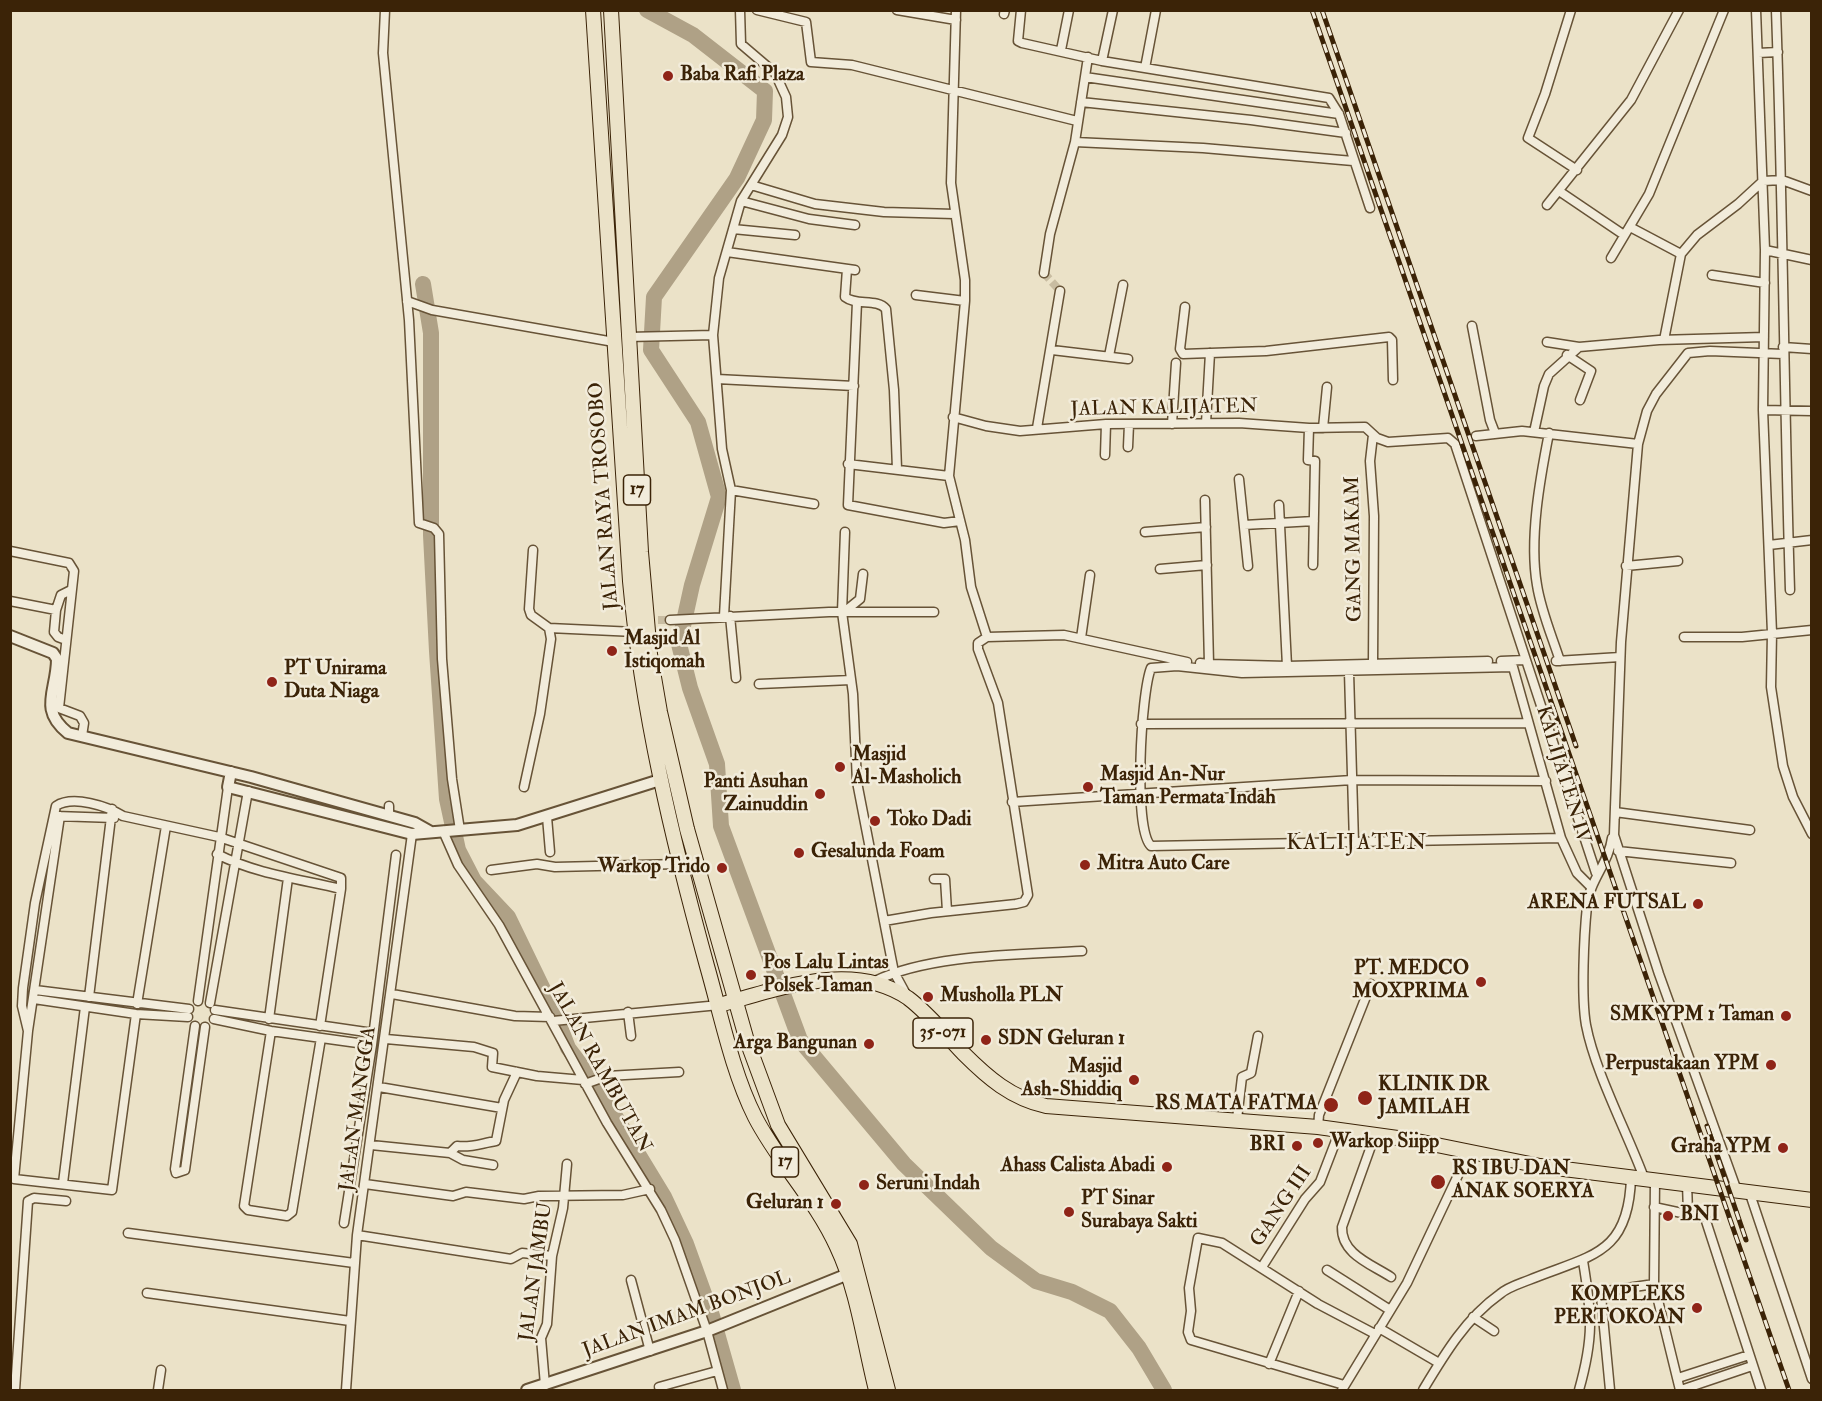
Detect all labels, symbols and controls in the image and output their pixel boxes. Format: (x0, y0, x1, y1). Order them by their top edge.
place label: Baba Rafi Plaza (680, 64, 804, 88)
marker: Baba Rafi Plaza (661, 69, 675, 83)
street label: JALAN RAYA TROSOBO (585, 381, 625, 611)
street label: JALAN KALIJATEN (1070, 395, 1258, 423)
road number: 17 (624, 475, 650, 505)
street label: GANG MAKAM (1342, 476, 1368, 622)
place label: Masjid Al Istiqomah (624, 628, 705, 675)
marker: Masjid Al Istiqomah (605, 644, 619, 658)
place label: PT Unirama Duta Niaga (284, 658, 386, 705)
marker: PT Unirama Duta Niaga (265, 675, 279, 689)
street label: KALIJATEN IV (1530, 703, 1594, 847)
place label: Masjid Al-Masholich (852, 744, 961, 791)
marker: Masjid Al-Masholich (833, 760, 847, 774)
place label: Masjid An-Nur Taman Permata Indah (1100, 764, 1276, 811)
place label: Panti Asuhan Zainuddin (703, 771, 808, 818)
marker: Masjid An-Nur Taman Permata Indah (1081, 780, 1095, 794)
marker: Panti Asuhan Zainuddin (813, 787, 827, 801)
place label: Toko Dadi (887, 809, 972, 833)
marker: Toko Dadi (868, 814, 882, 828)
district label: KALIJATEN (1286, 831, 1428, 857)
place label: Gesalunda Foam (811, 841, 945, 865)
marker: Gesalunda Foam (792, 846, 806, 860)
place label: Mitra Auto Care (1097, 853, 1230, 877)
place label: Warkop Trido (598, 856, 710, 880)
marker: Mitra Auto Care (1078, 858, 1092, 872)
marker: Warkop Trido (715, 861, 729, 875)
place label: ARENA FUTSAL (1528, 892, 1686, 916)
marker: ARENA FUTSAL (1691, 897, 1705, 911)
place label: Pos Lalu Lintas Polsek Taman (763, 952, 889, 999)
place label: PT. MEDCO MOXPRIMA (1353, 958, 1469, 1005)
marker: Pos Lalu Lintas Polsek Taman (744, 968, 758, 982)
marker: PT. MEDCO MOXPRIMA (1474, 975, 1488, 989)
street label: JALAN RAMBUTAN (542, 978, 656, 1158)
place label: Musholla PLN (940, 985, 1063, 1009)
marker: Musholla PLN (921, 990, 935, 1004)
place label: SMK YPM 1 Taman (1610, 1004, 1774, 1028)
marker: SMK YPM 1 Taman (1779, 1009, 1793, 1023)
road number: 35-071 (913, 1018, 973, 1048)
street label: JALAN MANGGA (336, 1025, 382, 1193)
place label: SDN Geluran 1 (998, 1028, 1125, 1052)
place label: Arga Bangunan (734, 1032, 857, 1056)
marker: SDN Geluran 1 (979, 1033, 993, 1047)
marker: Arga Bangunan (862, 1037, 876, 1051)
place label: Perpustakaan YPM (1605, 1053, 1759, 1077)
place label: Masjid Ash-Shiddiq (1021, 1056, 1122, 1103)
marker: Perpustakaan YPM (1764, 1058, 1778, 1072)
marker: Masjid Ash-Shiddiq (1127, 1073, 1141, 1087)
place label: KLINIK DR JAMILAH (1378, 1074, 1489, 1121)
marker: KLINIK DR JAMILAH (1356, 1089, 1374, 1107)
place label: RS MATA FATMA (1155, 1093, 1318, 1117)
marker: RS MATA FATMA (1322, 1096, 1340, 1114)
place label: Warkop Siipp (1330, 1131, 1439, 1155)
place label: BRI (1250, 1134, 1285, 1158)
marker: Warkop Siipp (1311, 1136, 1325, 1150)
place label: Graha YPM (1671, 1136, 1771, 1160)
marker: BRI (1290, 1139, 1304, 1153)
marker: Graha YPM (1776, 1141, 1790, 1155)
road number: 17 (772, 1147, 798, 1177)
place label: Ahass Calista Abadi (1001, 1155, 1155, 1179)
place label: RS IBU DAN ANAK SOERYA (1452, 1158, 1594, 1205)
marker: Ahass Calista Abadi (1160, 1160, 1174, 1174)
street label: GANG III (1246, 1162, 1318, 1252)
place label: Seruni Indah (876, 1173, 980, 1197)
marker: RS IBU DAN ANAK SOERYA (1429, 1173, 1447, 1191)
marker: Seruni Indah (857, 1178, 871, 1192)
place label: PT Sinar Surabaya Sakti (1081, 1188, 1198, 1235)
place label: Geluran 1 (746, 1192, 824, 1216)
marker: Geluran 1 (829, 1197, 843, 1211)
street label: JALAN JAMBU (515, 1201, 559, 1343)
place label: BNI (1680, 1204, 1719, 1228)
marker: PT Sinar Surabaya Sakti (1062, 1205, 1076, 1219)
marker: BNI (1661, 1209, 1675, 1223)
street label: JALAN IMAM BONJOL (580, 1266, 794, 1364)
place label: KOMPLEKS PERTOKOAN (1554, 1284, 1685, 1331)
marker: KOMPLEKS PERTOKOAN (1690, 1301, 1704, 1315)

